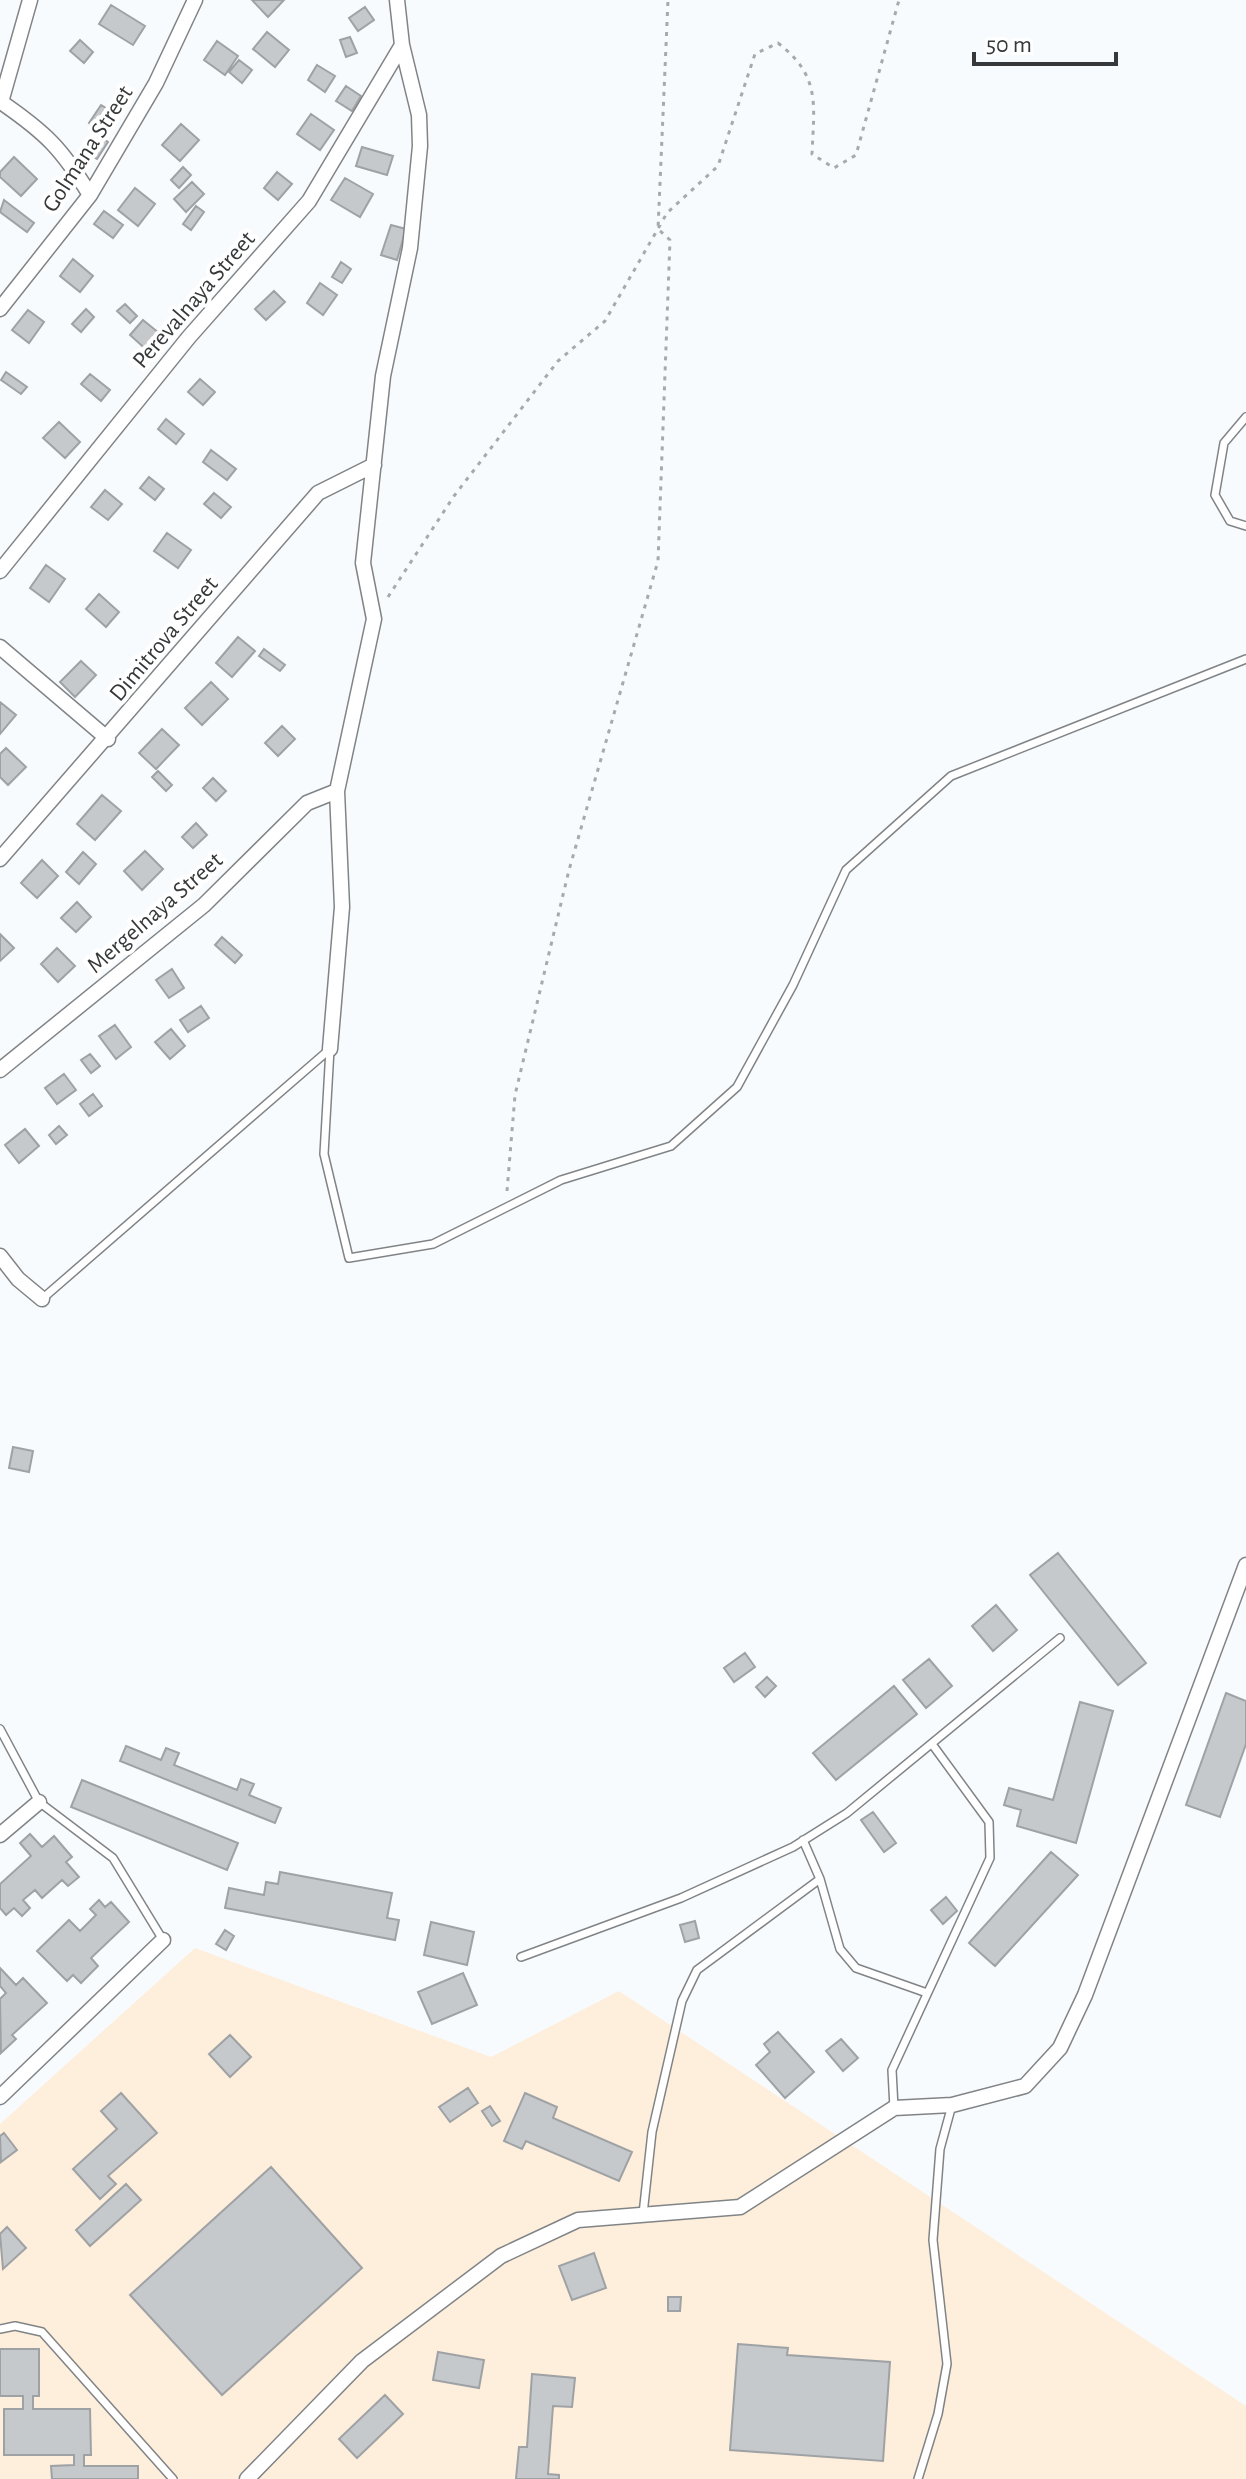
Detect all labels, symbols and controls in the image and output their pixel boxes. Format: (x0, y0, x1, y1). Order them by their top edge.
scale bar (974, 16, 1116, 66)
text: 50 m (986, 33, 1032, 57)
street label: Golmana Street (38, 81, 138, 217)
street label: Perevalnaya Street (128, 227, 260, 373)
street label: Dimitrova Street (105, 572, 223, 706)
street label: Mergelnaya Street (83, 848, 227, 978)

